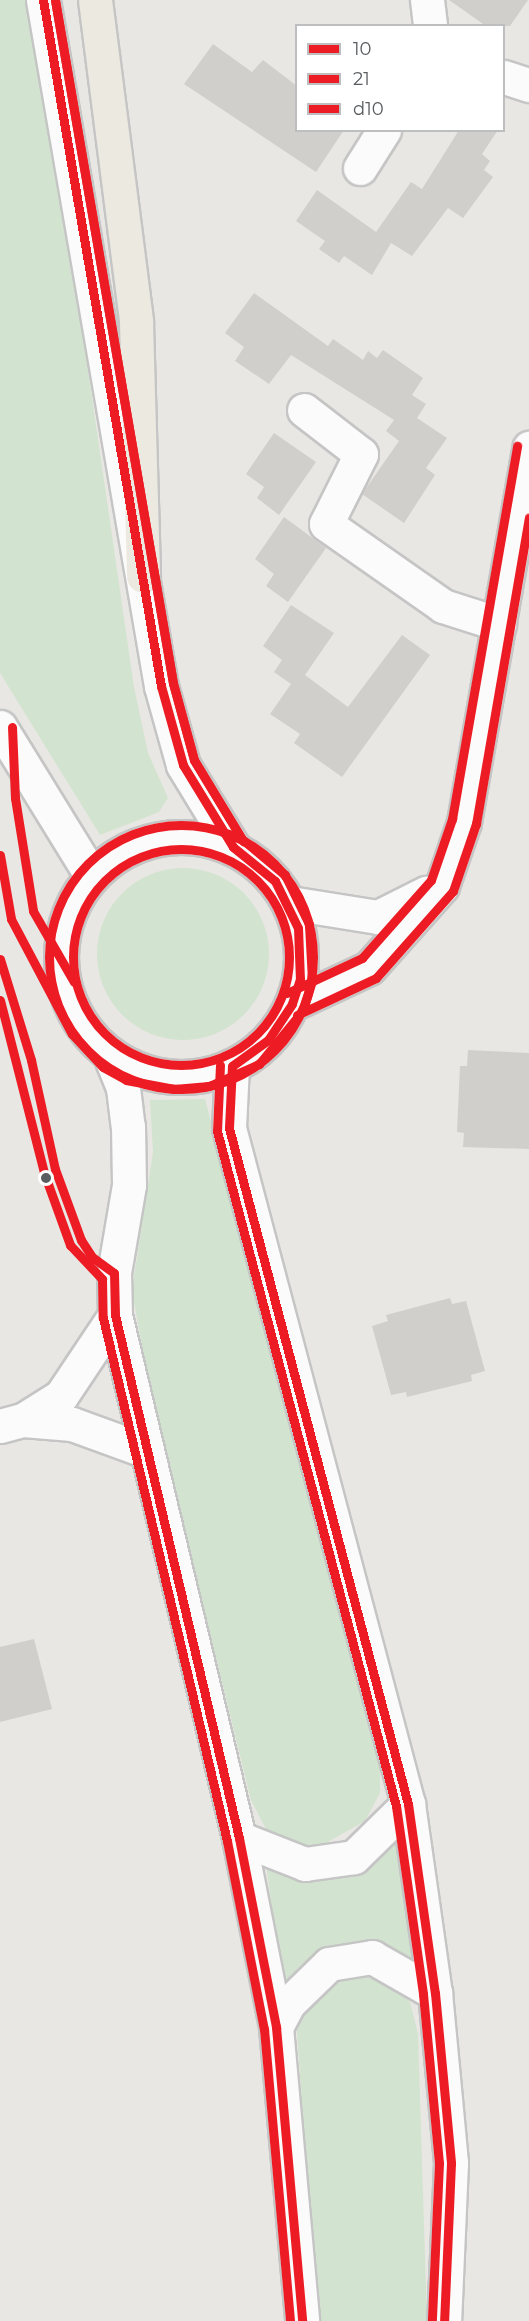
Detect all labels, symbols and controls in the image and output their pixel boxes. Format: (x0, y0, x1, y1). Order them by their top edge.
legend (295, 24, 505, 132)
text: 10 (353, 38, 371, 60)
text: 21 (353, 68, 370, 90)
text: d10 (353, 98, 384, 120)
unlabelled marker (40, 1172, 52, 1184)

